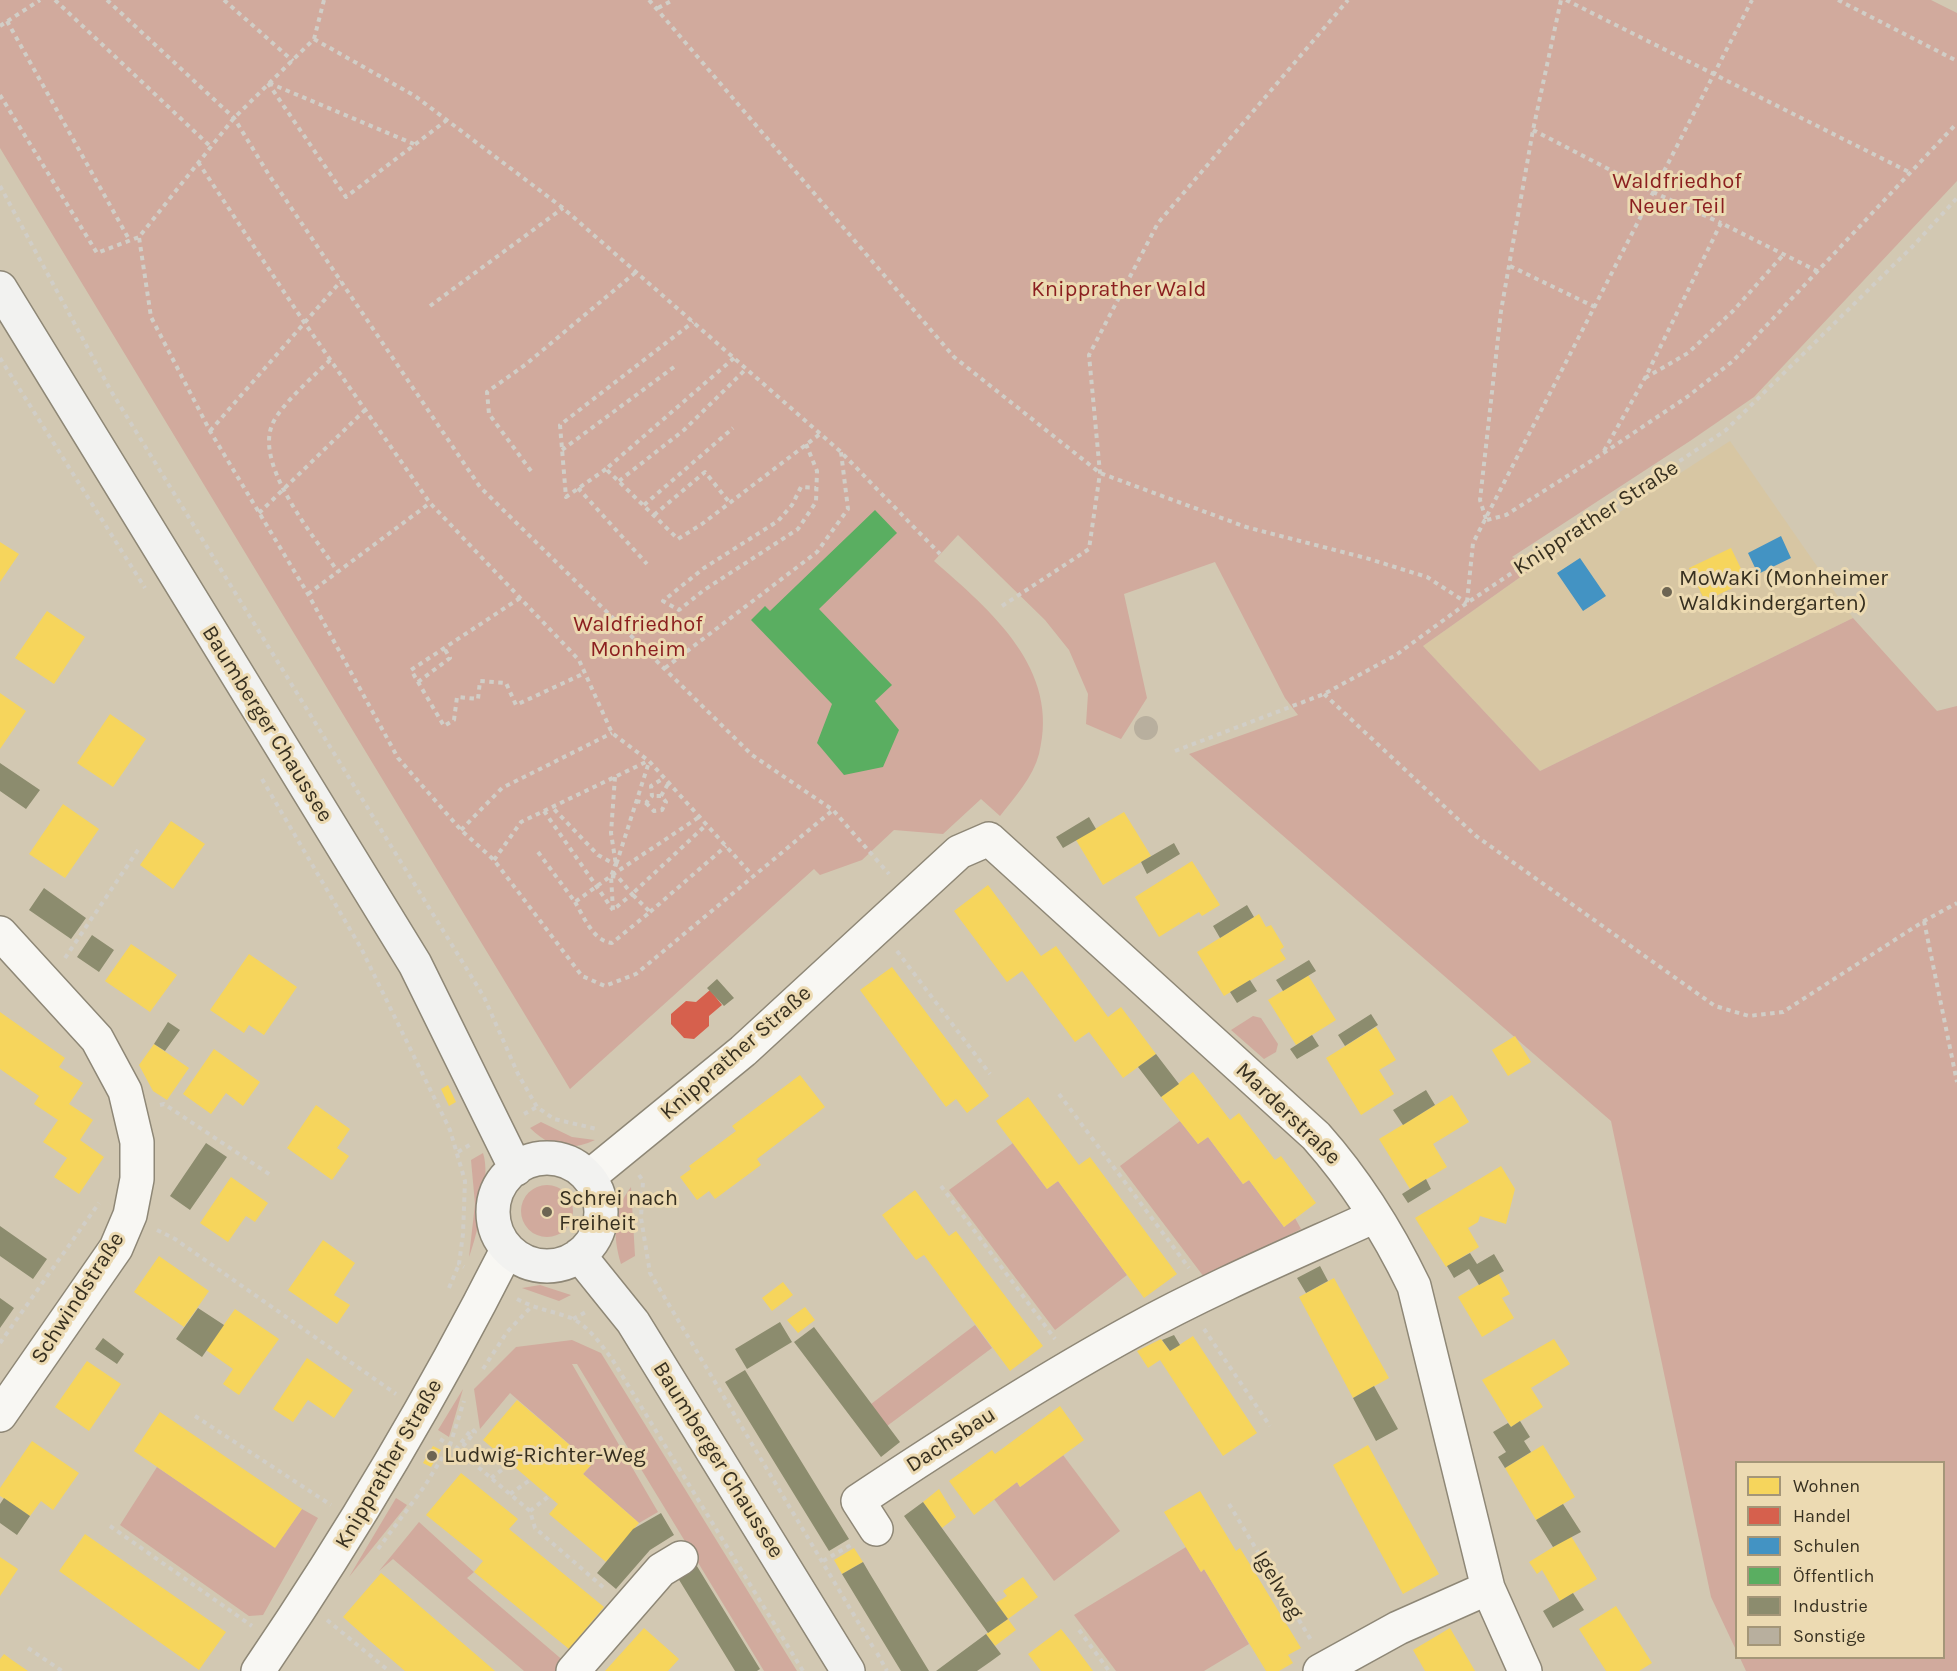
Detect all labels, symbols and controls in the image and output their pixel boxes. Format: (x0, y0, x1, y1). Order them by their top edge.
park label: Waldfriedhof Neuer Teil (1612, 169, 1742, 220)
park label: Knipprather Wald (1031, 277, 1207, 303)
street label: Knipprather Straße (1509, 455, 1683, 581)
place label: MoWaKi (Monheimer Waldkindergarten) (1679, 566, 1888, 618)
marker: MoWaKi (Monheimer Waldkindergarten) (1660, 585, 1674, 599)
park label: Waldfriedhof Monheim (573, 612, 703, 664)
street label: Baumberger Chaussee (196, 621, 338, 827)
street label: Knipprather Straße (655, 980, 817, 1126)
street label: Marderstraße (1230, 1057, 1346, 1171)
place label: Schrei nach Freiheit (559, 1186, 678, 1238)
marker: Schrei nach Freiheit (540, 1205, 554, 1219)
street label: Schwindstraße (26, 1227, 130, 1369)
street label: Baumberger Chaussee (647, 1357, 789, 1563)
street label: Knipprather Straße (330, 1375, 448, 1553)
street label: Dachsbau (901, 1401, 1001, 1479)
place label: Ludwig-Richter-Weg (444, 1443, 646, 1469)
marker: Ludwig-Richter-Weg (425, 1449, 439, 1463)
legend (1735, 1461, 1945, 1659)
text: Wohnen (1793, 1475, 1860, 1497)
text: Handel (1793, 1505, 1851, 1527)
text: Schulen (1793, 1535, 1860, 1557)
street label: Igelweg (1247, 1546, 1309, 1624)
text: Öffentlich (1793, 1565, 1874, 1587)
text: Industrie (1793, 1595, 1868, 1617)
text: Sonstige (1793, 1625, 1866, 1647)

